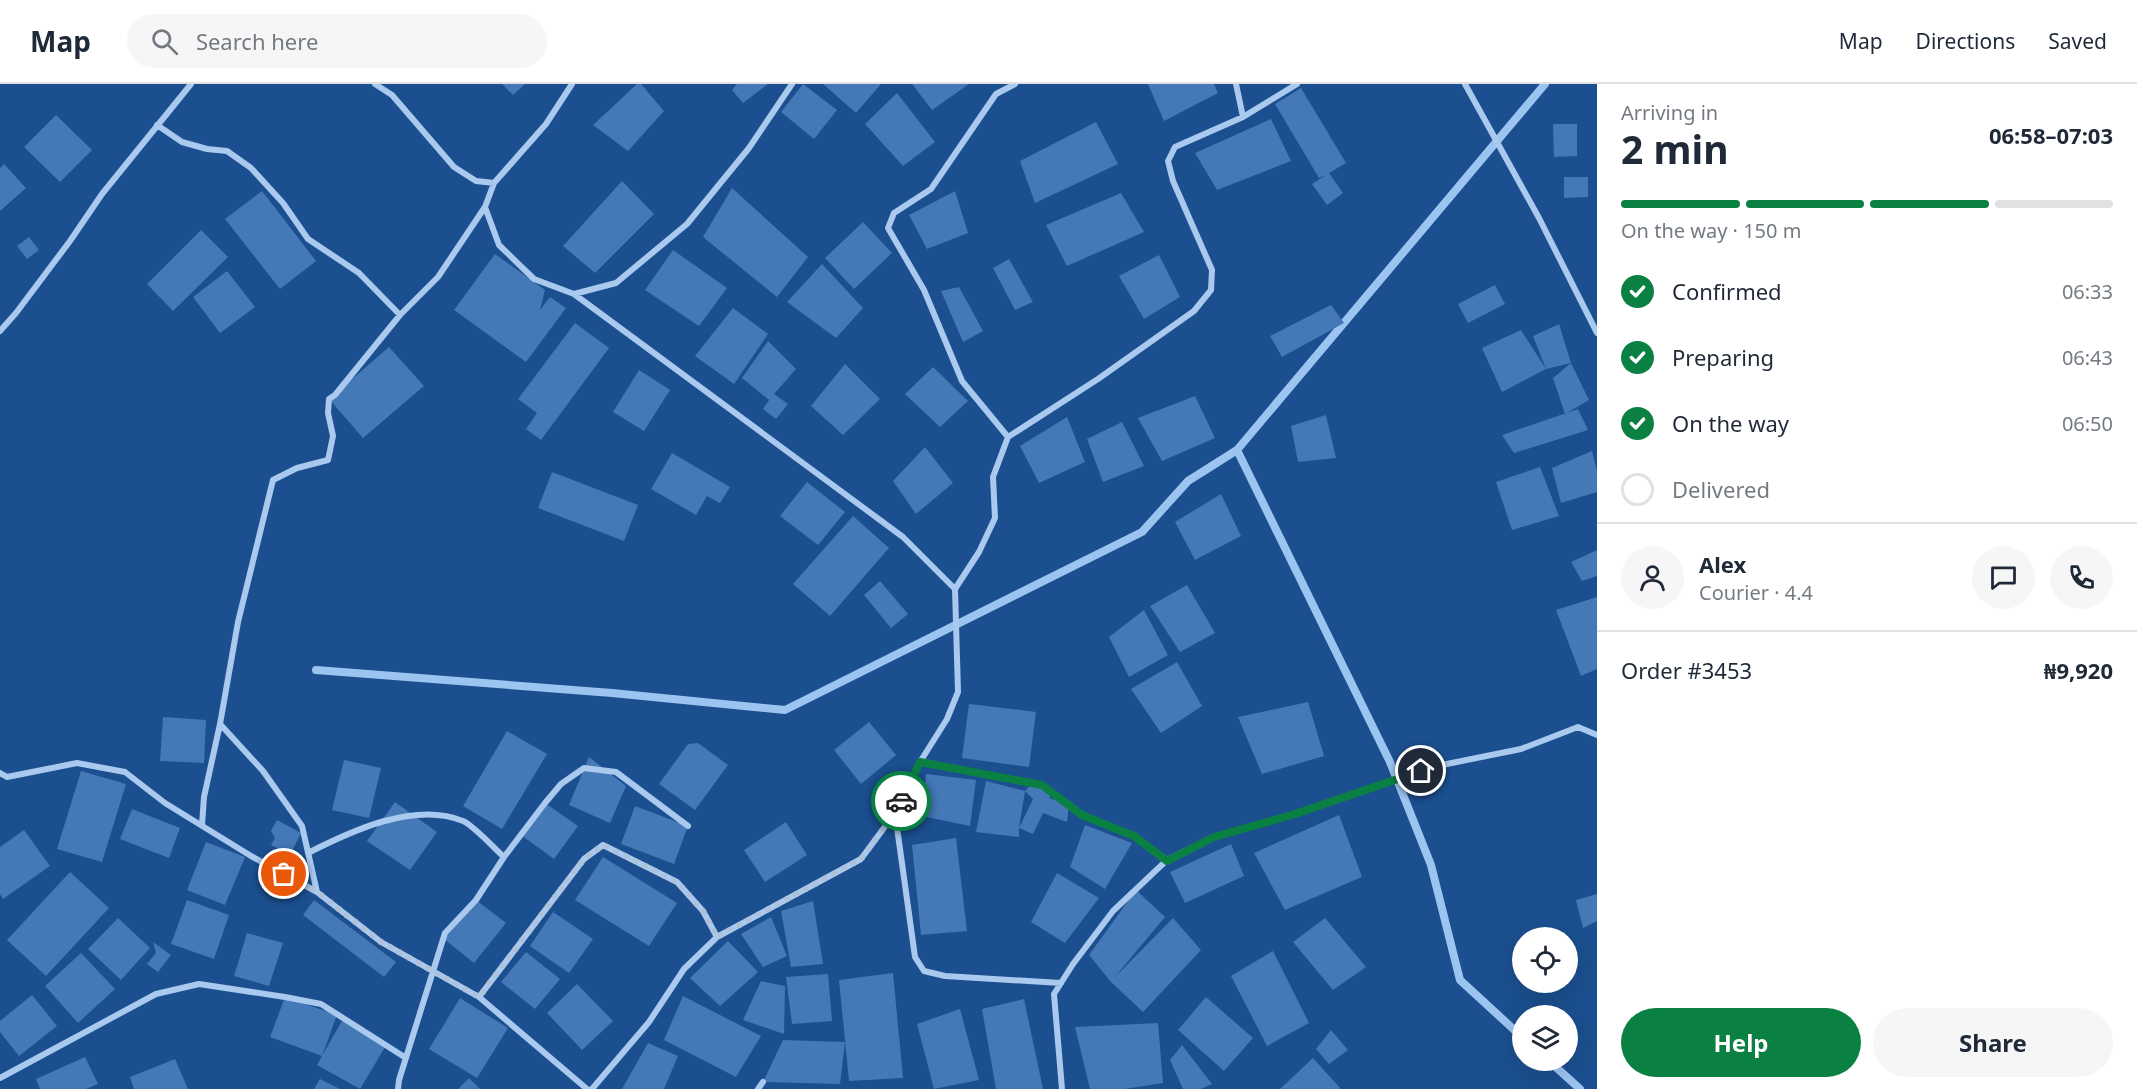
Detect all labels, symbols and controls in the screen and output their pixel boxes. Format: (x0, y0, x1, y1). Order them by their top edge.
search box (127, 14, 547, 68)
text: Map (30, 22, 91, 60)
icon: search (148, 25, 181, 58)
text: Search here (196, 26, 318, 56)
text: Map (1839, 27, 1883, 55)
text: Directions (1916, 27, 2015, 55)
text: Saved (2048, 27, 2107, 55)
text: Arriving in (1621, 99, 1718, 126)
text: 06:58–07:03 (1989, 120, 2113, 150)
text: 2 min (1621, 122, 1728, 175)
text: On the way · 150 m (1621, 217, 1801, 244)
icon: check (1621, 275, 1654, 308)
text: Confirmed (1672, 276, 1782, 306)
text: 06:33 (2062, 278, 2113, 305)
icon: check (1621, 341, 1654, 374)
text: Preparing (1672, 342, 1774, 372)
text: 06:43 (2062, 344, 2113, 371)
icon: check (1621, 407, 1654, 440)
text: On the way (1672, 408, 1789, 438)
text: 06:50 (2062, 410, 2113, 437)
text: Delivered (1672, 474, 1770, 504)
button: person (1621, 546, 1684, 609)
button: chat (1972, 546, 2035, 609)
button: phone (2050, 546, 2113, 609)
text: Alex (1699, 549, 1746, 579)
text: Courier · 4.4 (1699, 579, 1813, 606)
text: Order #3453 (1621, 655, 1752, 685)
text: ₦9,920 (2044, 655, 2113, 685)
pin (1395, 745, 1446, 796)
icon: home (1404, 754, 1437, 787)
courier (871, 771, 931, 831)
icon: car (885, 785, 918, 818)
pin (258, 848, 309, 899)
icon: bag (267, 857, 300, 890)
map controls (1512, 927, 1578, 1071)
button: locate (1512, 927, 1578, 993)
button: layers (1512, 1005, 1578, 1071)
button: Help (1621, 1008, 1861, 1077)
button: Share (1873, 1008, 2113, 1077)

